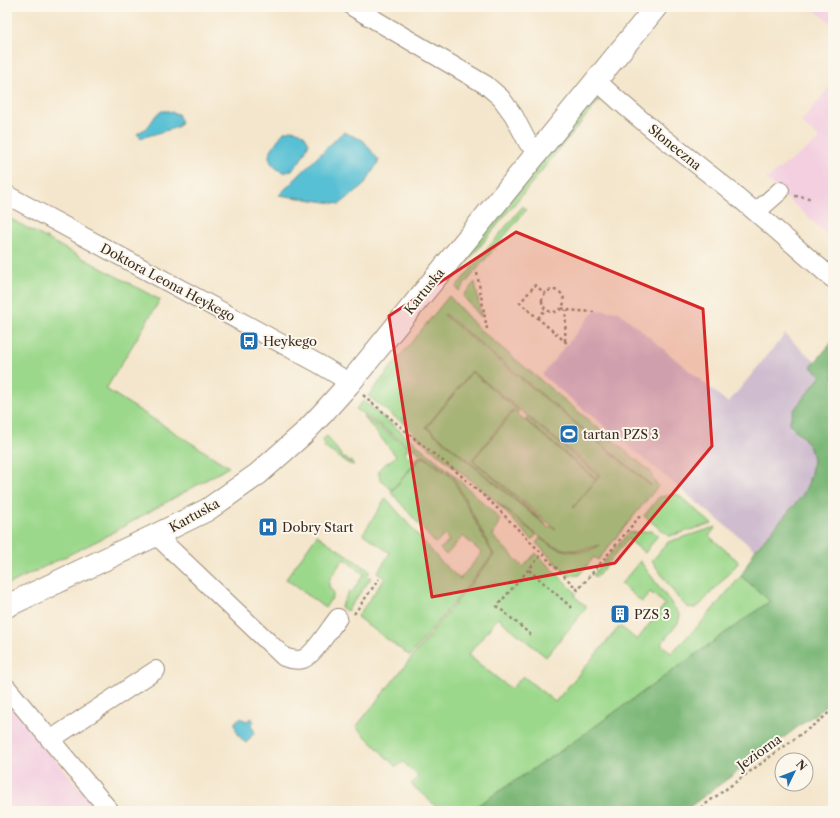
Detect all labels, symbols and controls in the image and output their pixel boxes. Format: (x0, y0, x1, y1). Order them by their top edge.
street label: Słoneczna (645, 121, 705, 173)
street label: Doktora Leona Heykego (98, 240, 238, 324)
street label: Kartuska (401, 265, 448, 317)
bus stop icon: Heykego (238, 330, 260, 352)
place label: Heykego (263, 333, 317, 349)
sports icon: tartan PZS 3 (558, 423, 580, 445)
place label: tartan PZS 3 (583, 426, 659, 442)
street label: Kartuska (166, 495, 222, 535)
hospital icon: Dobry Start (257, 516, 279, 538)
place label: Dobry Start (282, 519, 354, 535)
building icon: PZS 3 (609, 603, 631, 625)
place label: PZS 3 (634, 606, 670, 622)
street label: Jeziorna (732, 731, 784, 775)
north arrow (774, 752, 814, 792)
text: N (793, 757, 810, 774)

